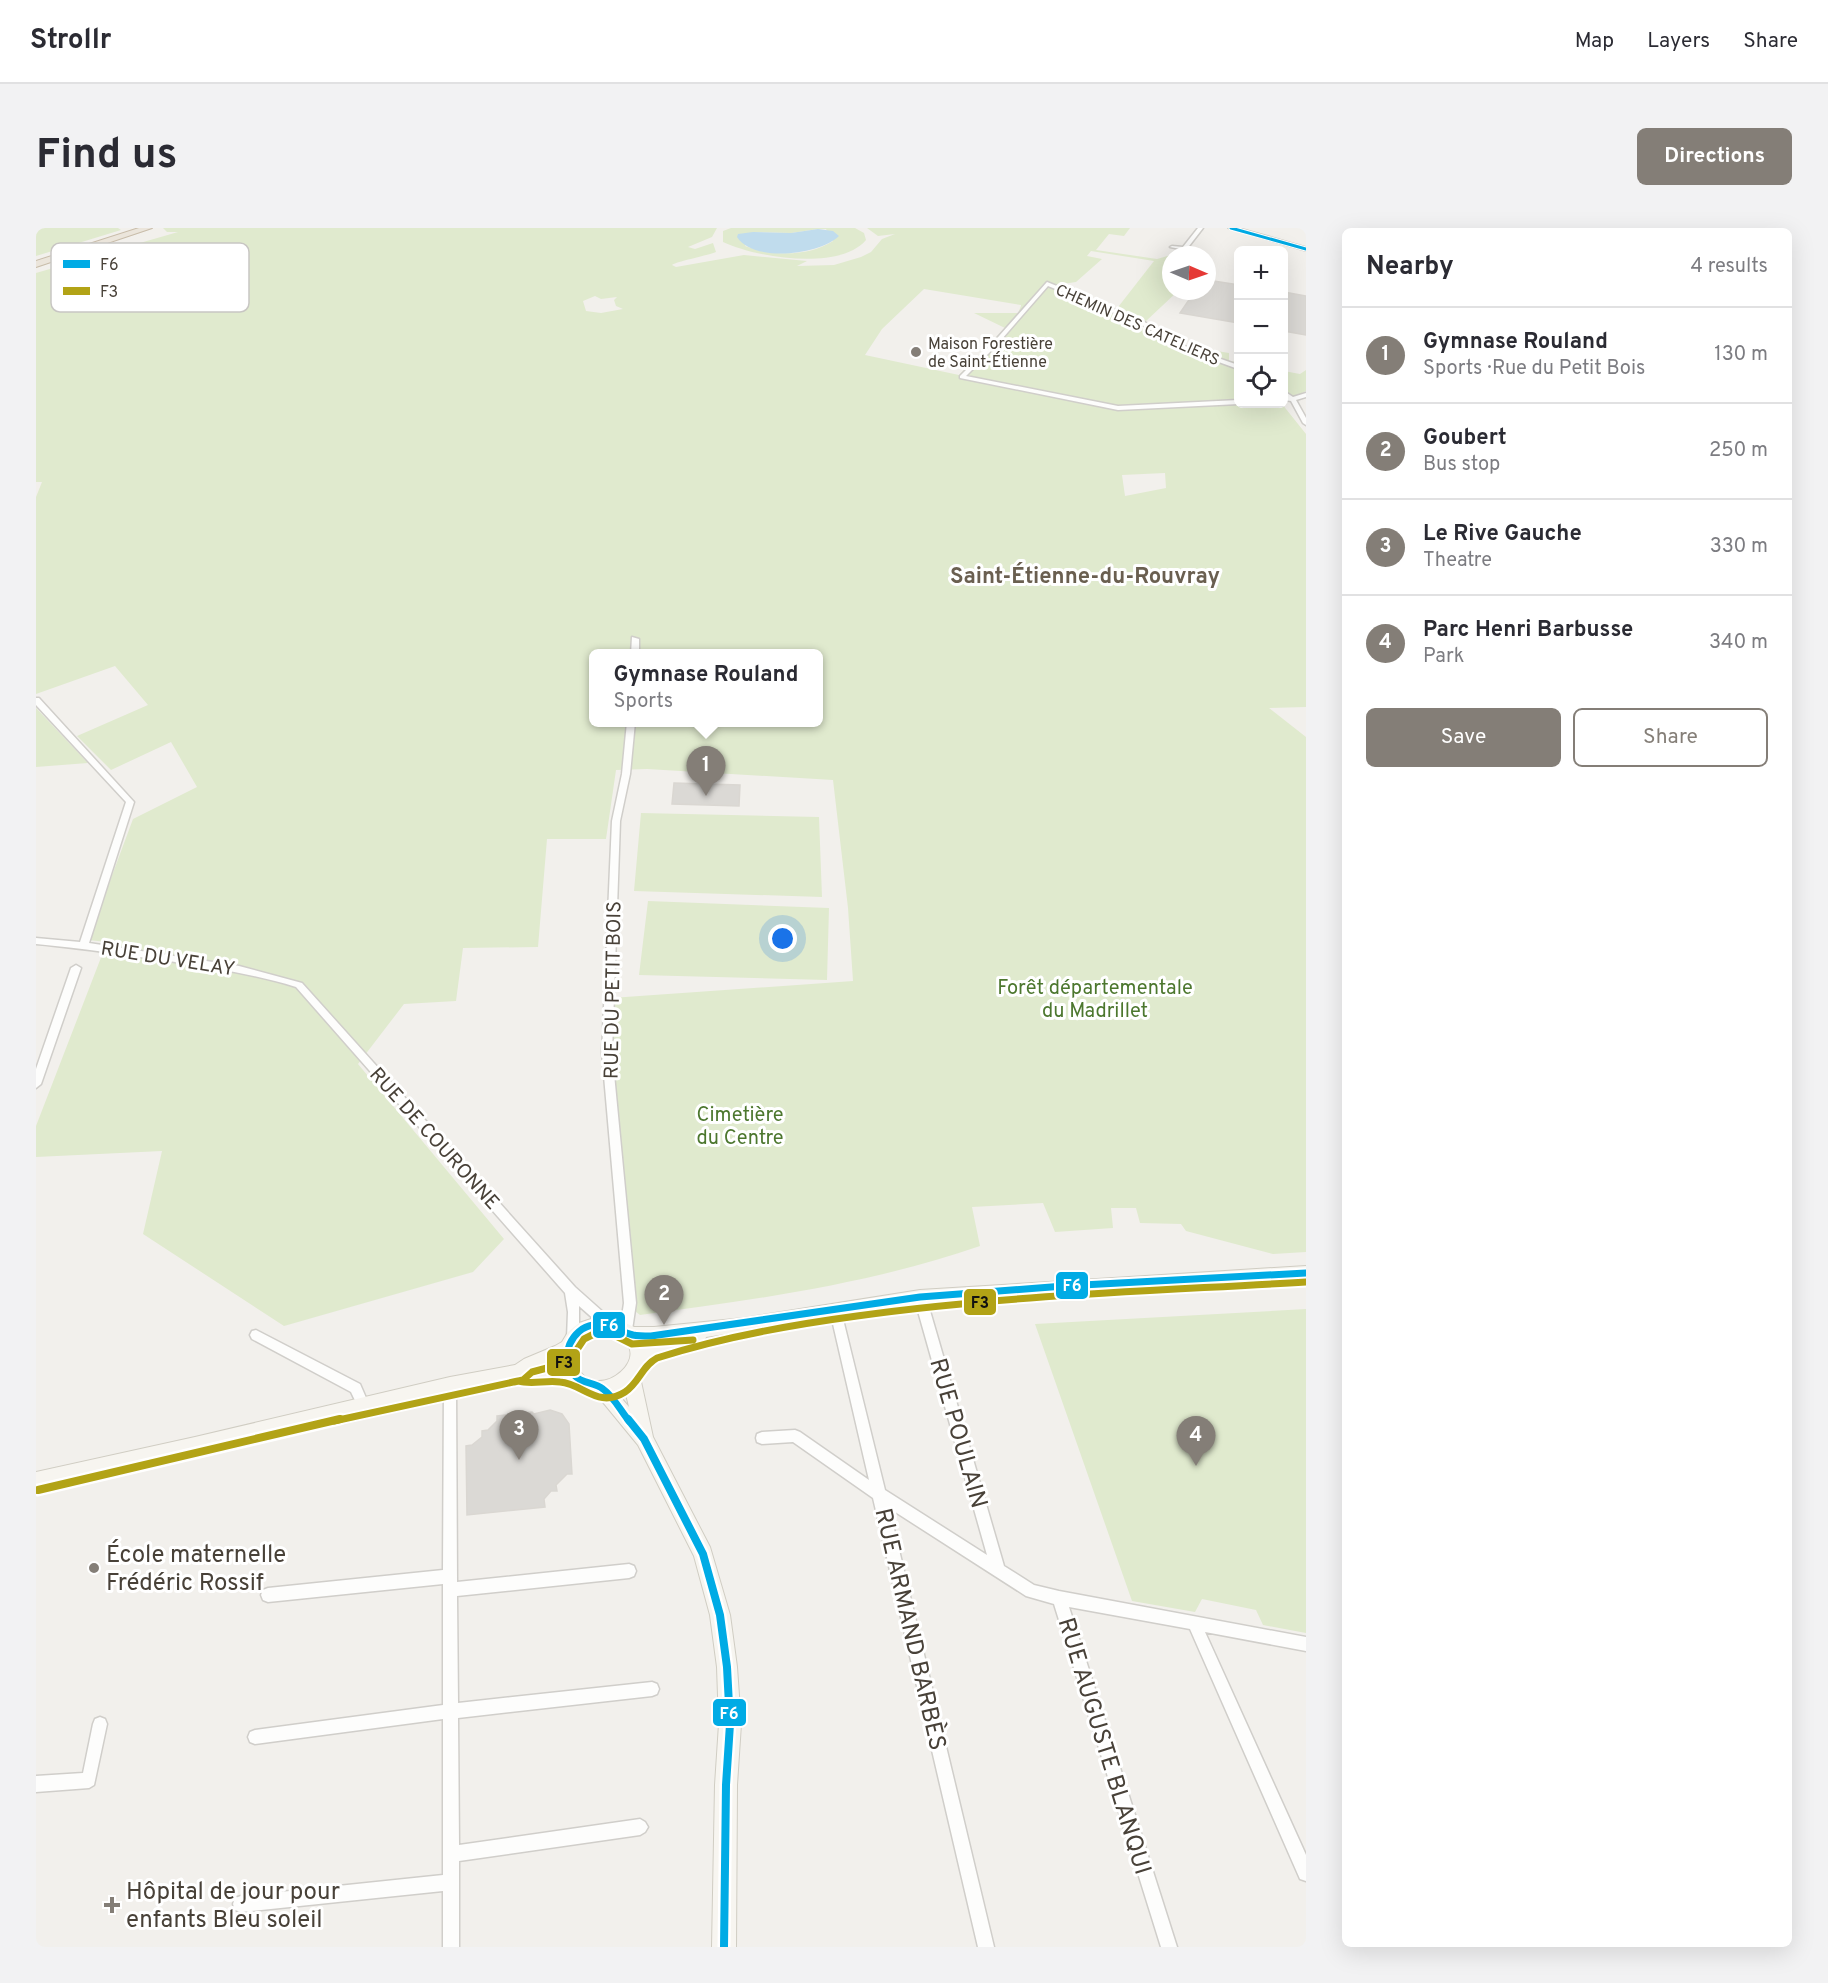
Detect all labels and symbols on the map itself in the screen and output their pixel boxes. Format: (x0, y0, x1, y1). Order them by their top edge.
legend (51, 243, 249, 312)
north arrow (1162, 246, 1216, 300)
text: F6 (100, 256, 119, 276)
street label: CHEMIN DES CATELIERS (1052, 281, 1222, 371)
text: F3 (100, 283, 118, 303)
place label: Maison Forestière de Saint-Étienne (928, 335, 1053, 373)
marker: Maison Forestière de Saint-Étienne (909, 345, 923, 359)
district label: Saint-Étienne-du-Rouvray (950, 562, 1220, 591)
pin: 1 (686, 746, 726, 796)
street label: RUE DU PETIT BOIS (599, 901, 629, 1079)
your location (768, 924, 797, 953)
street label: RUE DU VELAY (99, 937, 237, 983)
park label: Forêt départementale du Madrillet (997, 976, 1193, 1025)
street label: RUE DE COURONNE (363, 1063, 504, 1216)
park label: Cimetière du Centre (697, 1103, 783, 1152)
line badge: F6 (1055, 1271, 1089, 1300)
pin: 2 (644, 1276, 684, 1325)
text: F6 (1062, 1277, 1082, 1297)
line badge: F3 (963, 1288, 997, 1316)
text: F3 (971, 1294, 989, 1314)
line badge: F6 (592, 1311, 626, 1339)
text: F6 (599, 1317, 619, 1337)
line badge: F3 (546, 1348, 581, 1377)
text: F3 (555, 1354, 573, 1374)
street label: RUE POULAIN (921, 1355, 993, 1512)
pin: 3 (500, 1410, 538, 1460)
pin: 4 (1176, 1416, 1216, 1466)
street label: RUE ARMAND BARBÈS (867, 1505, 953, 1753)
place label: École maternelle Frédéric Rossif (106, 1539, 286, 1599)
marker: École maternelle Frédéric Rossif (87, 1561, 101, 1575)
street label: RUE AUGUSTE BLANQUI (1050, 1614, 1156, 1879)
line badge: F6 (712, 1698, 747, 1727)
text: F6 (719, 1705, 739, 1725)
place label: Hôpital de jour pour enfants Bleu soleil (126, 1878, 340, 1936)
marker: Hôpital de jour pour enfants Bleu soleil (103, 1896, 121, 1914)

